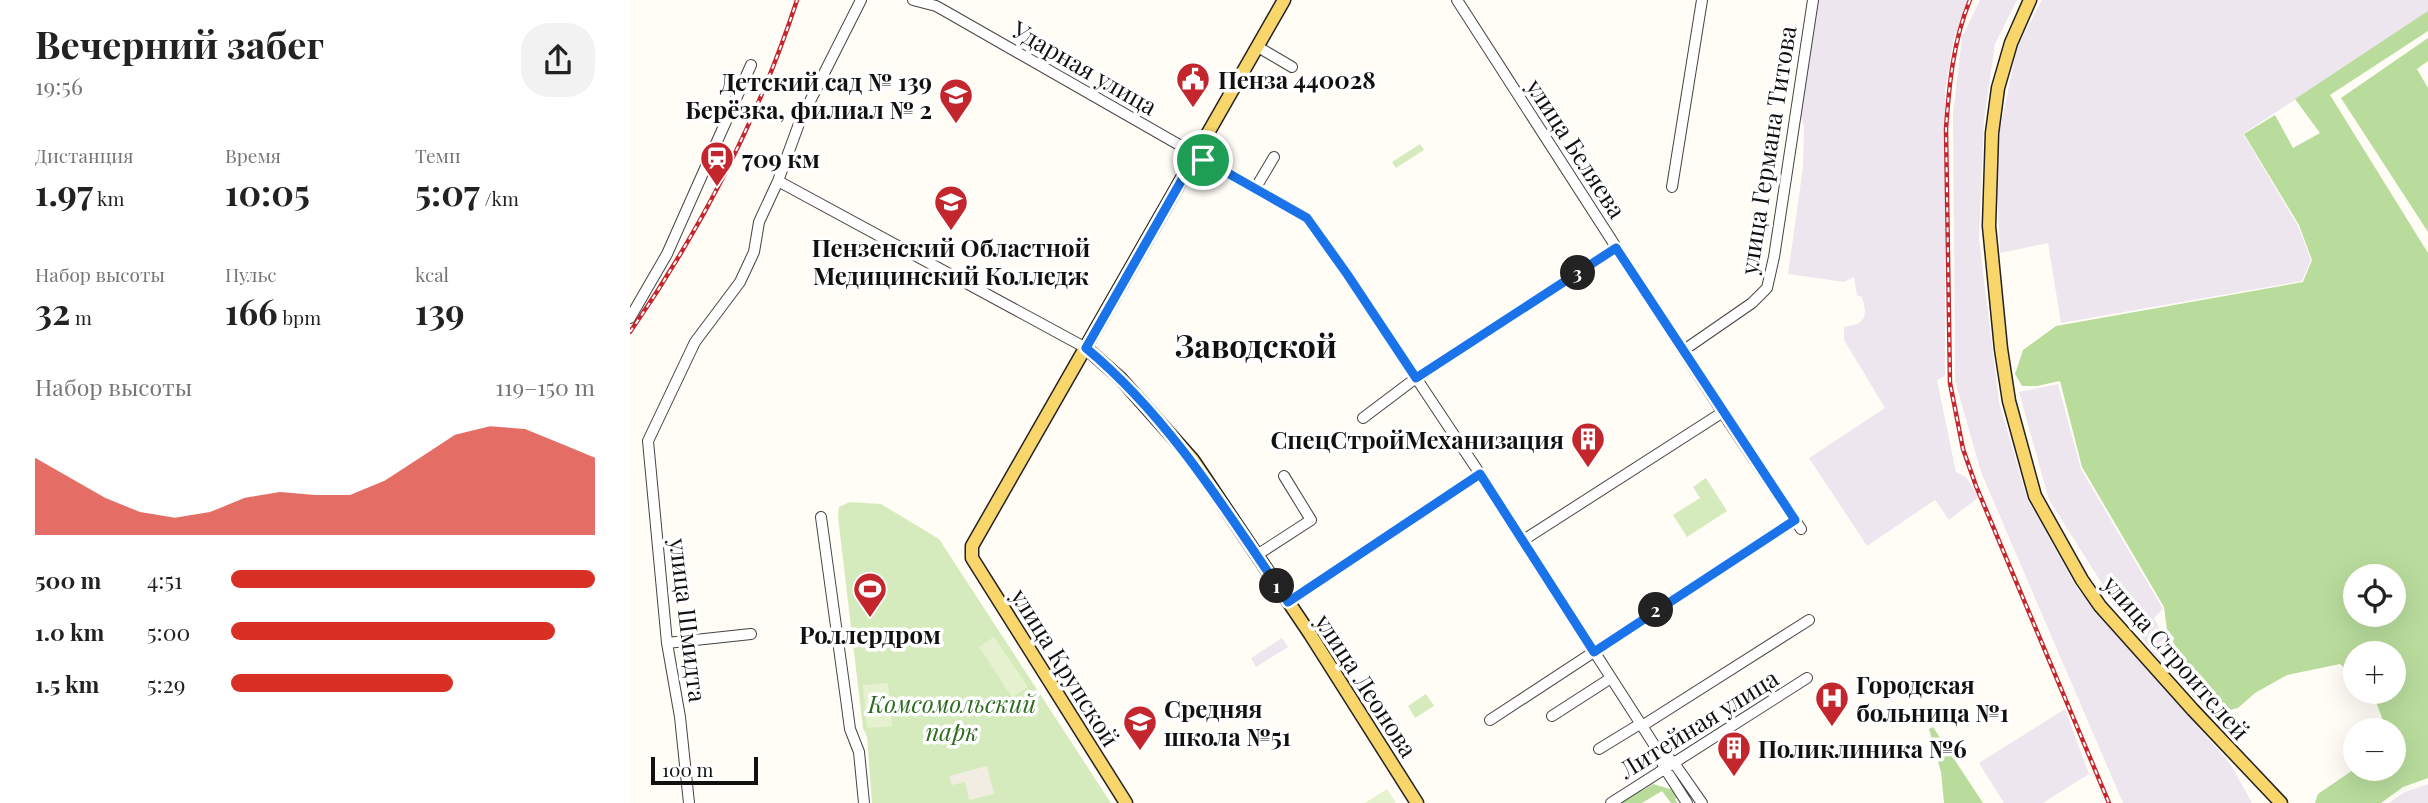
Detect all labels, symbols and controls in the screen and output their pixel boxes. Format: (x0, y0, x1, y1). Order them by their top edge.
street label: Ударная улица (1006, 12, 1163, 121)
text: Вечерний забег (35, 18, 324, 69)
button: share (521, 23, 595, 97)
street label: улица Германа Титова (1731, 23, 1802, 278)
public building icon: Пенза 440028 (1174, 60, 1212, 109)
place label: Пенза 440028 (1218, 63, 1376, 95)
place label: Детский сад № 139 Берёзка, филиал № 2 (685, 65, 932, 125)
text: 19:56 (35, 70, 83, 101)
street label: улица Беляева (1519, 71, 1634, 224)
school or university icon: Детский сад № 139 Берёзка, филиал № 2 (937, 76, 975, 125)
pin (1173, 130, 1233, 190)
station icon: 709 км (698, 139, 736, 188)
icon: arrive (1184, 141, 1222, 179)
text: Дистанция (35, 142, 133, 168)
text: Время (225, 142, 281, 168)
text: Темп (415, 142, 461, 168)
place label: 709 км (742, 142, 820, 174)
text: 1.97 (35, 168, 93, 215)
text: 10:05 (225, 168, 310, 215)
text: 5:07 (415, 168, 480, 215)
school or university icon: Пензенский Областной Медицинский Колледж (932, 183, 970, 232)
text: km (93, 185, 124, 211)
text: /km (480, 185, 519, 211)
place label: Пензенский Областной Медицинский Колледж (812, 231, 1091, 291)
pin: 3 (1560, 256, 1595, 290)
text: 3 (1573, 259, 1582, 285)
text: Набор высоты (35, 261, 165, 287)
text: Пульс (225, 261, 277, 287)
text: kcal (415, 261, 449, 287)
text: 32 (35, 287, 70, 334)
text: 166 (225, 287, 278, 334)
text: 139 (415, 287, 465, 334)
text: m (70, 304, 92, 330)
text: bpm (278, 304, 321, 330)
district label: Заводской (1175, 323, 1337, 366)
text: Набор высоты (35, 371, 192, 402)
text: 119–150 m (495, 371, 595, 402)
building icon: СпецСтройМеханизация (1569, 420, 1607, 469)
place label: СпецСтройМеханизация (1270, 423, 1564, 455)
street label: улица Шмидта (663, 535, 715, 704)
text: 500 m (35, 564, 101, 595)
text: 4:51 (147, 564, 183, 595)
map controls (2343, 564, 2406, 781)
button: locate (2343, 564, 2406, 627)
street label: улица Строителей (2096, 567, 2257, 746)
pin: 1 (1260, 568, 1294, 604)
sports icon: Роллердром (851, 570, 889, 619)
text: 1 (1273, 572, 1280, 598)
street label: улица Крупской (1004, 581, 1127, 752)
pin: 2 (1639, 592, 1674, 628)
text: 2 (1651, 596, 1660, 622)
street label: улица Леонова (1308, 606, 1425, 763)
text: 1.0 km (35, 616, 104, 647)
text: 5:00 (147, 616, 190, 647)
place label: Роллердром (799, 618, 941, 650)
button: + (2343, 641, 2406, 704)
street label: Литейная улица (1611, 661, 1784, 785)
text: 1.5 km (35, 668, 99, 699)
text: 5:29 (147, 668, 185, 699)
place label: Городская больница №1 (1856, 668, 2009, 728)
hospital icon: Городская больница №1 (1813, 679, 1851, 728)
park label: Комсомольский парк (867, 687, 1036, 747)
place label: Средняя школа №51 (1164, 692, 1291, 752)
school or university icon: Средняя школа №51 (1121, 703, 1159, 752)
button: − (2343, 718, 2406, 781)
building icon: Поликлиника №6 (1715, 729, 1753, 778)
place label: Поликлиника №6 (1758, 732, 1967, 764)
scale bar (651, 754, 758, 786)
text: 100 m (662, 756, 713, 782)

